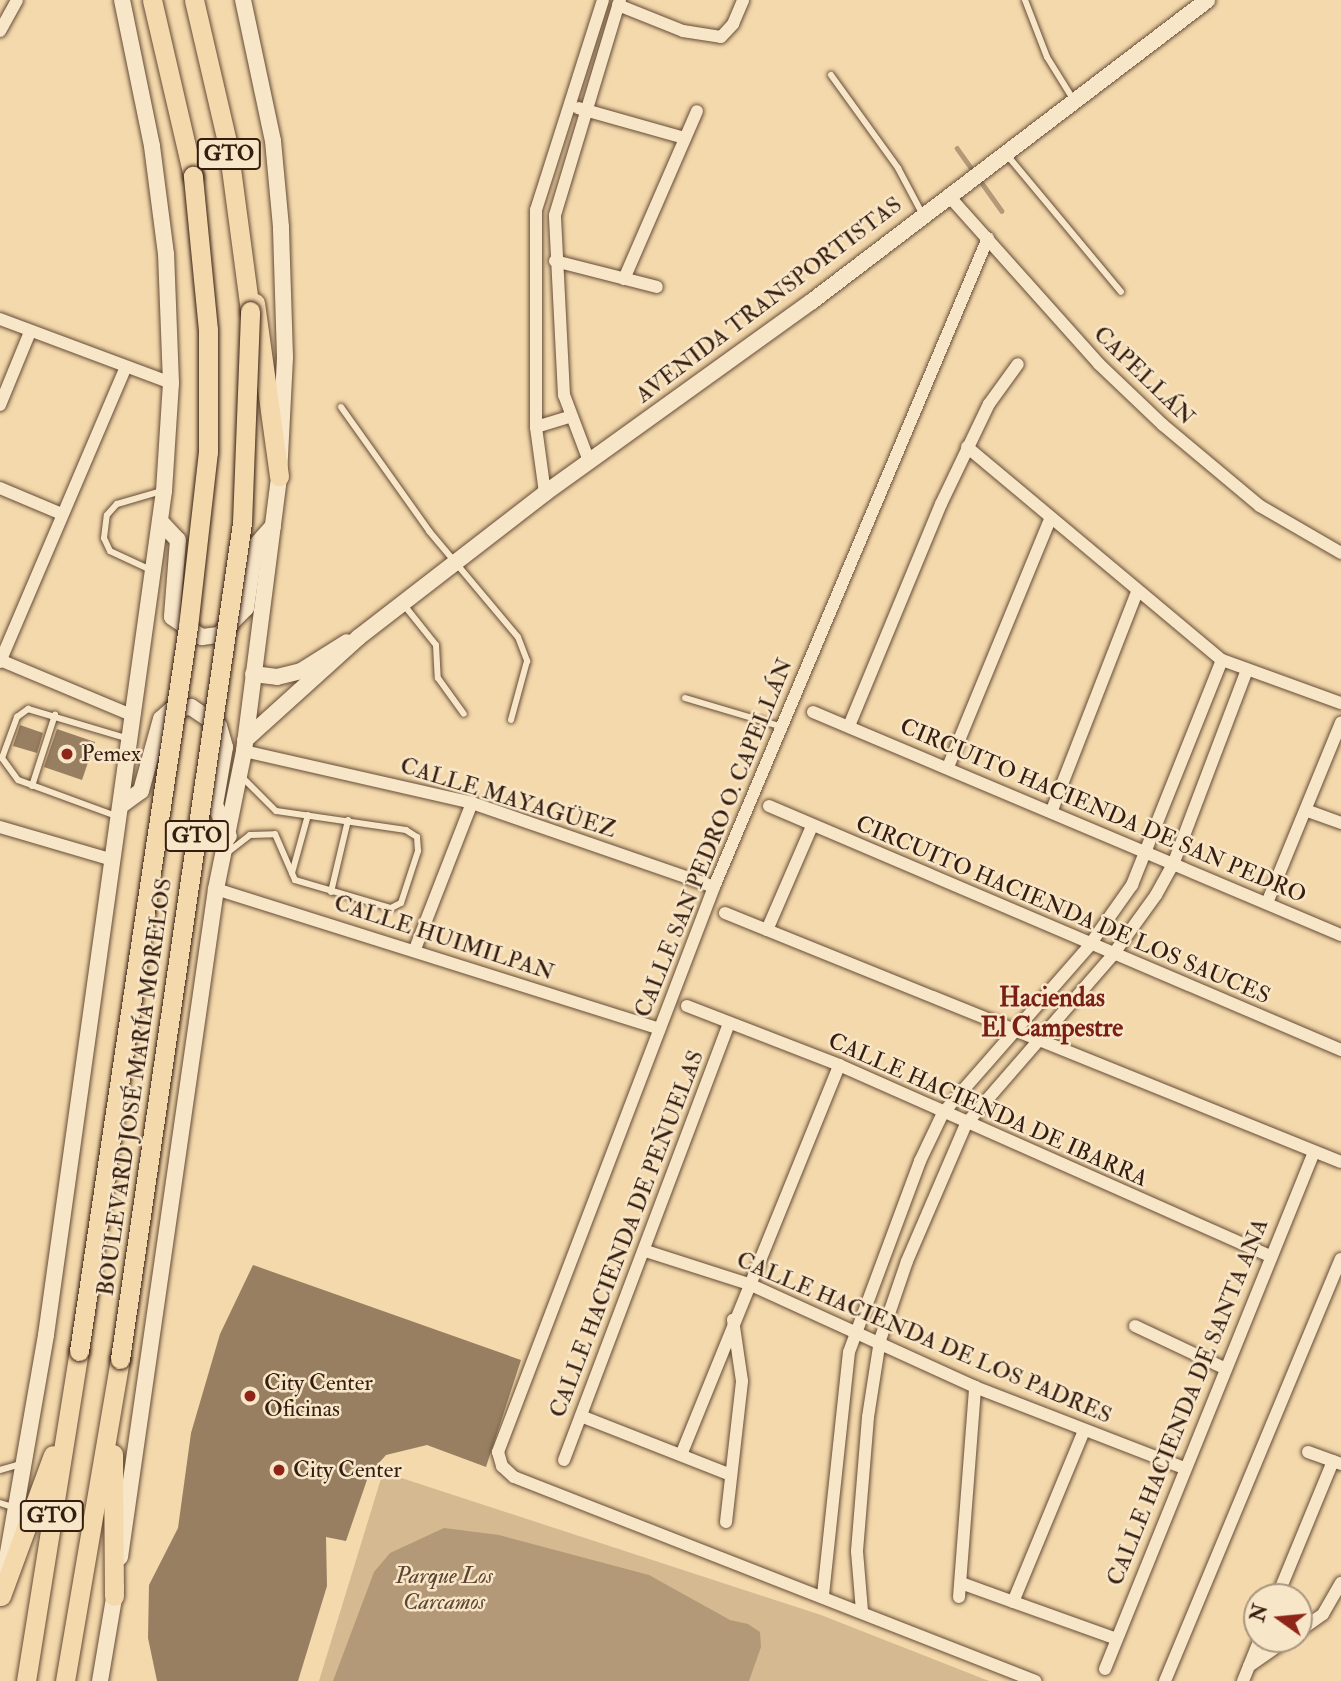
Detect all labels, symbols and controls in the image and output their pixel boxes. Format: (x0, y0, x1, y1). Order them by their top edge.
road number: GTO (196, 136, 262, 172)
street label: AVENIDA TRANSPORTISTAS (630, 191, 908, 409)
street label: CAPELLÁN (1087, 321, 1201, 431)
street label: CALLE SAN PEDRO O. CAPELLÁN (629, 654, 799, 1022)
street label: CIRCUITO HACIENDA DE SAN PEDRO (896, 713, 1310, 909)
place label: Pemex (81, 740, 141, 768)
marker: Pemex (59, 746, 75, 762)
street label: CALLE MAYAGÜEZ (397, 752, 619, 844)
street label: CIRCUITO HACIENDA DE LOS SAUCES (852, 810, 1274, 1010)
road number: GTO (164, 818, 230, 854)
street label: BOULEVARD JOSÉ MARÍA MORELOS (92, 876, 178, 1298)
street label: CALLE HUIMILPAN (330, 889, 558, 987)
district label: Haciendas El Campestre (981, 983, 1123, 1044)
street label: CALLE HACIENDA DE IBARRA (824, 1027, 1152, 1193)
street label: CALLE HACIENDA DE PEÑUELAS (544, 1046, 710, 1422)
street label: CALLE HACIENDA DE SANTA ANA (1101, 1214, 1275, 1590)
street label: CALLE HACIENDA DE LOS PADRES (732, 1246, 1116, 1430)
place label: City Center Oficinas (264, 1369, 373, 1423)
marker: City Center Oficinas (242, 1388, 258, 1404)
place label: City Center (293, 1456, 402, 1484)
marker: City Center (271, 1462, 287, 1478)
road number: GTO (19, 1498, 85, 1534)
park label: Parque Los Carcamos (395, 1562, 493, 1616)
north arrow (1243, 1583, 1313, 1653)
text: N (1246, 1602, 1273, 1624)

